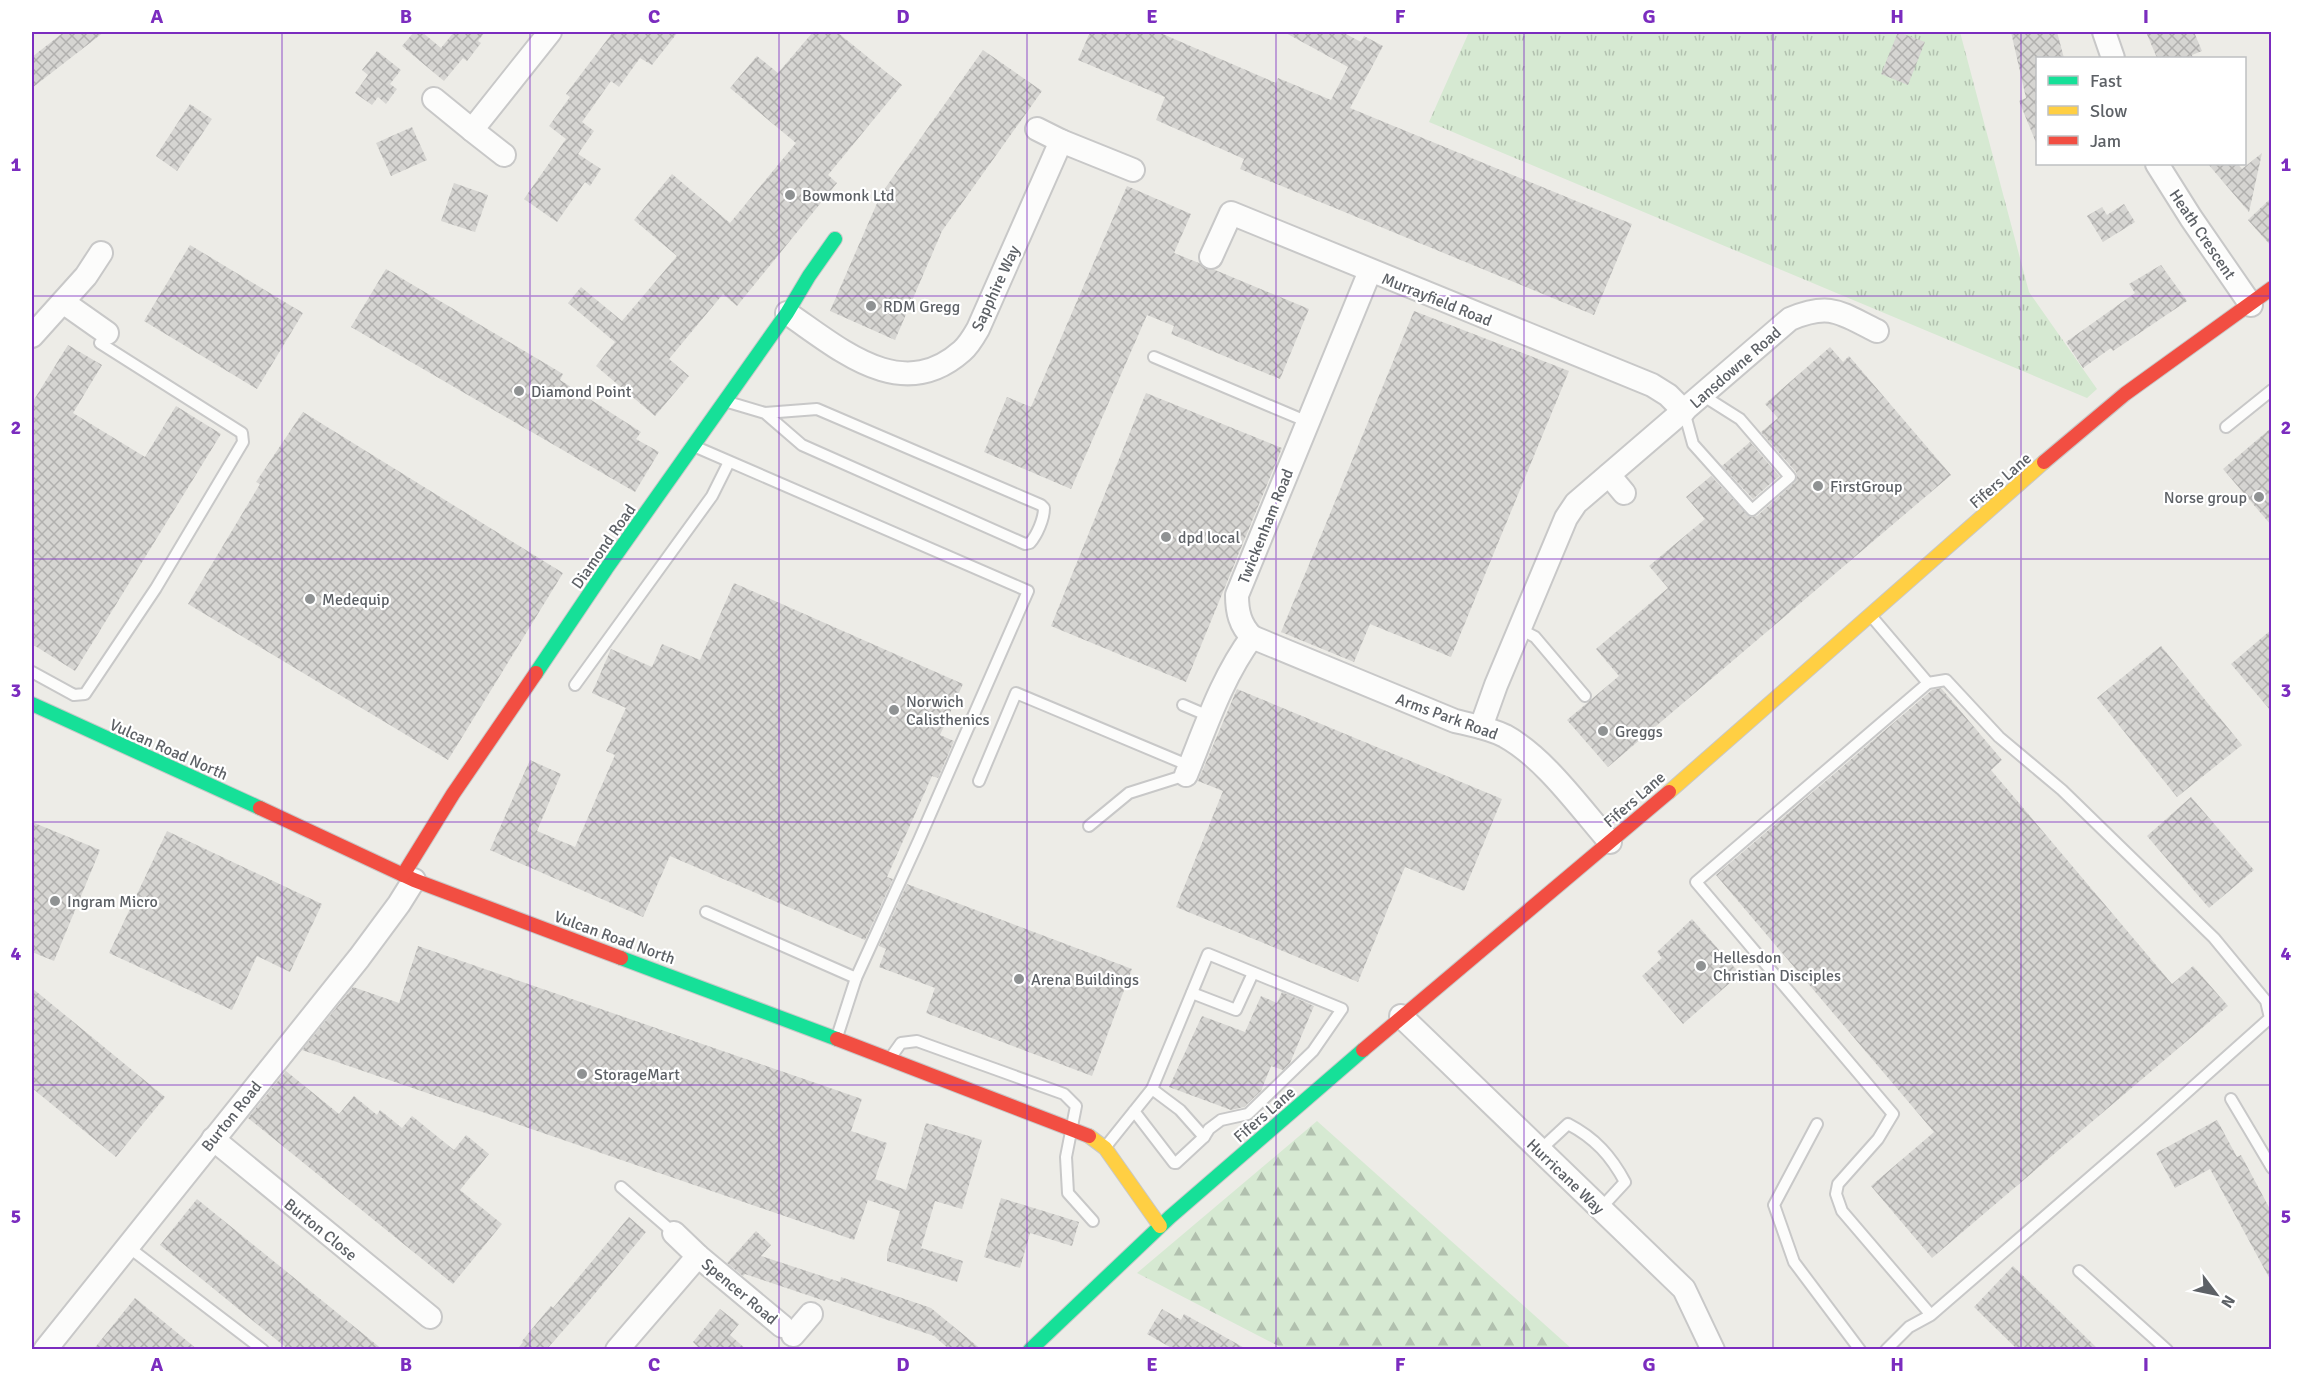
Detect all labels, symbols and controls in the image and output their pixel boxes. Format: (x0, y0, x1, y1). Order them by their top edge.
text: A (151, 4, 164, 29)
text: B (400, 4, 412, 29)
text: C (648, 4, 660, 29)
text: D (896, 4, 910, 29)
text: E (1146, 4, 1158, 29)
text: F (1395, 4, 1406, 29)
text: G (1642, 4, 1656, 29)
text: H (1890, 4, 1904, 29)
text: I (2143, 4, 2149, 29)
legend (2036, 57, 2246, 165)
text: Fast (2090, 70, 2122, 92)
text: Slow (2090, 100, 2127, 122)
text: Jam (2090, 130, 2121, 152)
text: 1 (11, 152, 22, 177)
text: 1 (2281, 152, 2292, 177)
place label: Bowmonk Ltd (802, 186, 895, 206)
street label: Heath Crescent (2165, 186, 2240, 284)
marker: Bowmonk Ltd (783, 188, 797, 202)
street label: Sapphire Way (967, 242, 1025, 335)
street label: Murrayfield Road (1379, 269, 1495, 331)
place label: RDM Gregg (883, 297, 960, 317)
marker: RDM Gregg (864, 299, 878, 313)
street label: Lansdowne Road (1686, 323, 1786, 413)
place label: Diamond Point (531, 382, 632, 402)
marker: Diamond Point (512, 384, 526, 398)
text: 2 (11, 415, 21, 440)
text: 2 (2281, 415, 2291, 440)
street label: Fifers Lane (1966, 449, 2036, 513)
street label: Twickenham Road (1234, 466, 1298, 587)
place label: FirstGroup (1830, 477, 1903, 497)
marker: FirstGroup (1811, 479, 1825, 493)
place label: Norse group (2164, 488, 2247, 508)
marker: Norse group (2252, 490, 2266, 504)
street label: Diamond Road (567, 500, 640, 593)
place label: dpd local (1178, 528, 1240, 548)
marker: dpd local (1159, 530, 1173, 544)
place label: Medequip (322, 590, 389, 610)
marker: Medequip (303, 592, 317, 606)
text: 3 (11, 678, 21, 703)
text: 3 (2281, 678, 2291, 703)
street label: Arms Park Road (1393, 689, 1501, 745)
place label: Norwich Calisthenics (906, 692, 990, 730)
marker: Norwich Calisthenics (887, 703, 901, 717)
street label: Vulcan Road North (106, 715, 231, 785)
place label: Greggs (1615, 722, 1663, 742)
marker: Greggs (1596, 724, 1610, 738)
street label: Fifers Lane (1600, 768, 1670, 832)
place label: Ingram Micro (67, 892, 158, 912)
marker: Ingram Micro (48, 894, 62, 908)
street label: Vulcan Road North (551, 907, 678, 969)
text: 4 (11, 941, 22, 966)
text: 4 (2281, 941, 2292, 966)
place label: Hellesdon Christian Disciples (1713, 948, 1841, 986)
marker: Hellesdon Christian Disciples (1694, 959, 1708, 973)
place label: Arena Buildings (1031, 970, 1139, 990)
marker: Arena Buildings (1012, 972, 1026, 986)
place label: StorageMart (594, 1065, 680, 1085)
marker: StorageMart (575, 1067, 589, 1081)
street label: Burton Road (197, 1077, 266, 1156)
street label: Fifers Lane (1230, 1083, 1300, 1147)
street label: Hurricane Way (1522, 1135, 1609, 1219)
street label: Burton Close (280, 1194, 361, 1265)
text: 5 (11, 1204, 21, 1229)
text: 5 (2281, 1204, 2291, 1229)
street label: Spencer Road (697, 1254, 781, 1329)
north arrow (2186, 1264, 2246, 1324)
text: N (2216, 1291, 2239, 1311)
text: A (151, 1352, 164, 1377)
text: B (400, 1352, 412, 1377)
text: C (648, 1352, 660, 1377)
text: D (896, 1352, 910, 1377)
text: E (1146, 1352, 1158, 1377)
text: F (1395, 1352, 1406, 1377)
text: G (1642, 1352, 1656, 1377)
text: H (1890, 1352, 1904, 1377)
text: I (2143, 1352, 2149, 1377)

